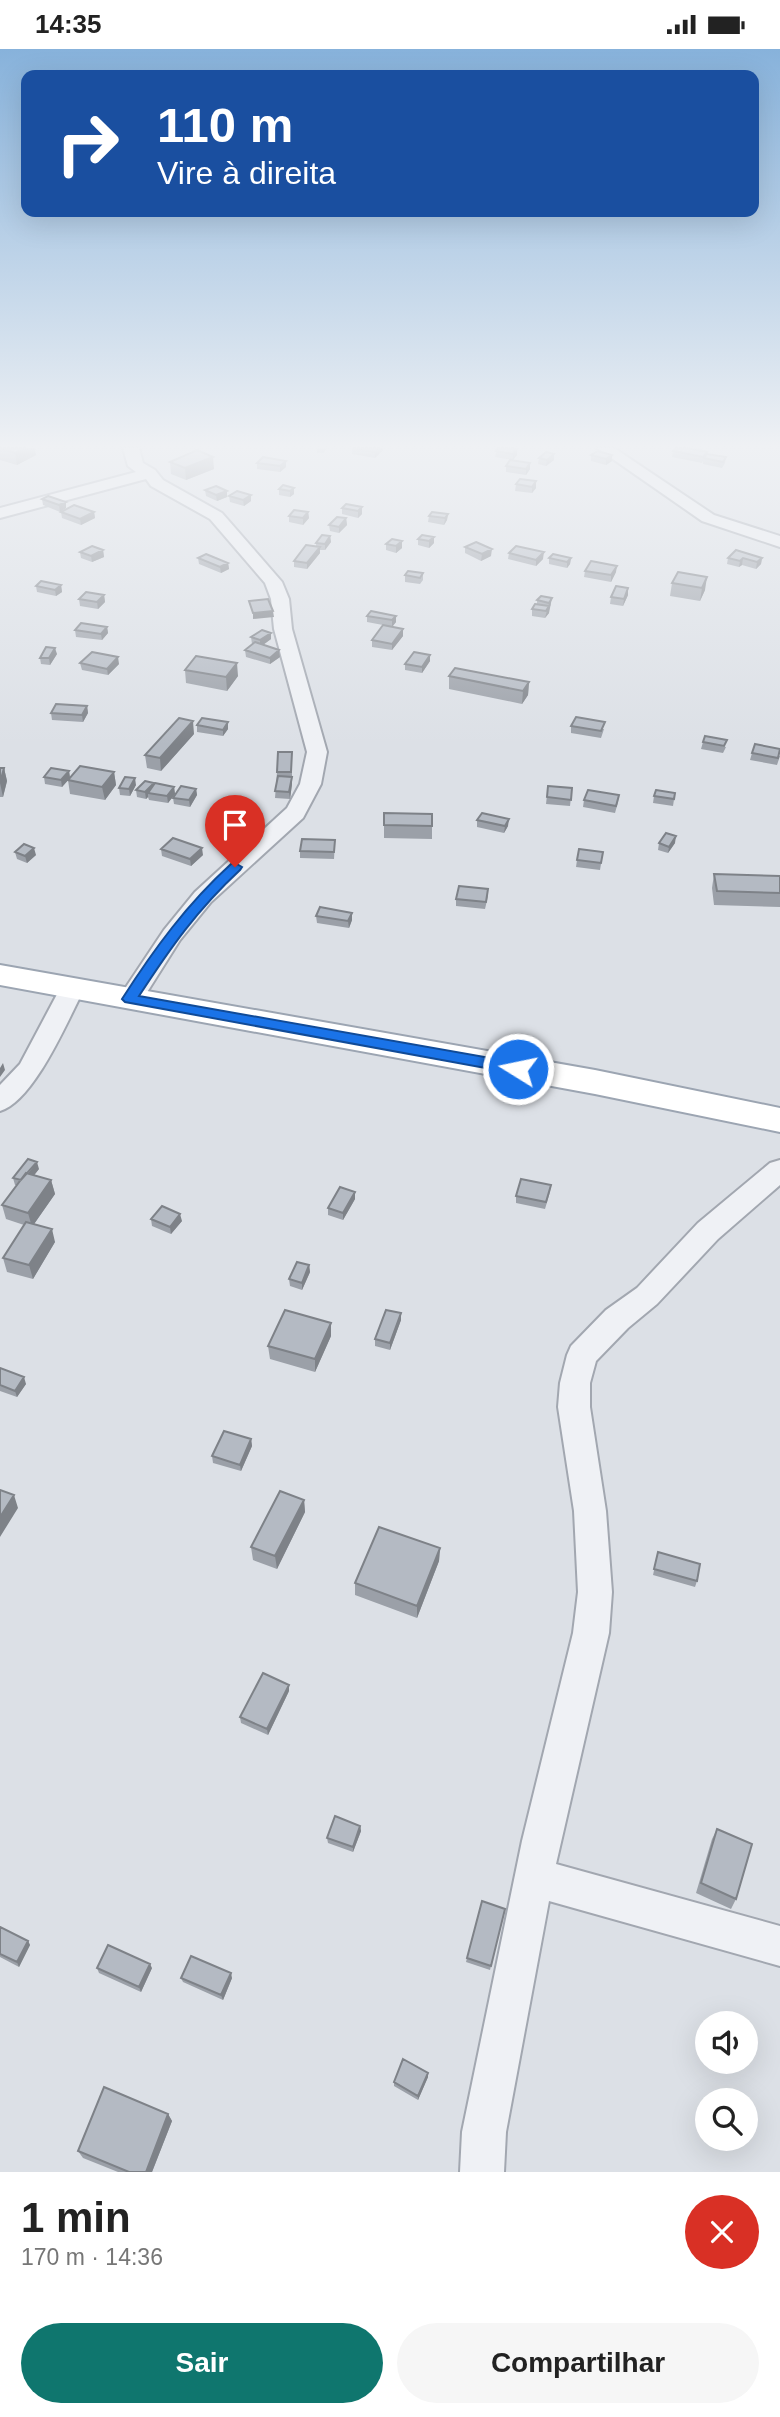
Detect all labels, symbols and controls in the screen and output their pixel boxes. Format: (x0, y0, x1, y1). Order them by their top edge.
text: 14:35 (35, 9, 102, 39)
icon: right (42, 98, 133, 189)
text: 110 m (157, 98, 293, 152)
text: Vire à direita (157, 155, 336, 191)
pin (205, 795, 265, 867)
icon: arrive (216, 806, 254, 844)
position arrow (481, 1032, 555, 1106)
map controls (695, 2011, 758, 2151)
button: sound (695, 2011, 758, 2074)
button: search (695, 2088, 758, 2151)
text: 1 min (21, 2194, 131, 2241)
button: close (685, 2195, 759, 2269)
text: 170 m · 14:36 (21, 2244, 163, 2270)
button: Sair (21, 2323, 383, 2403)
button: Compartilhar (397, 2323, 759, 2403)

